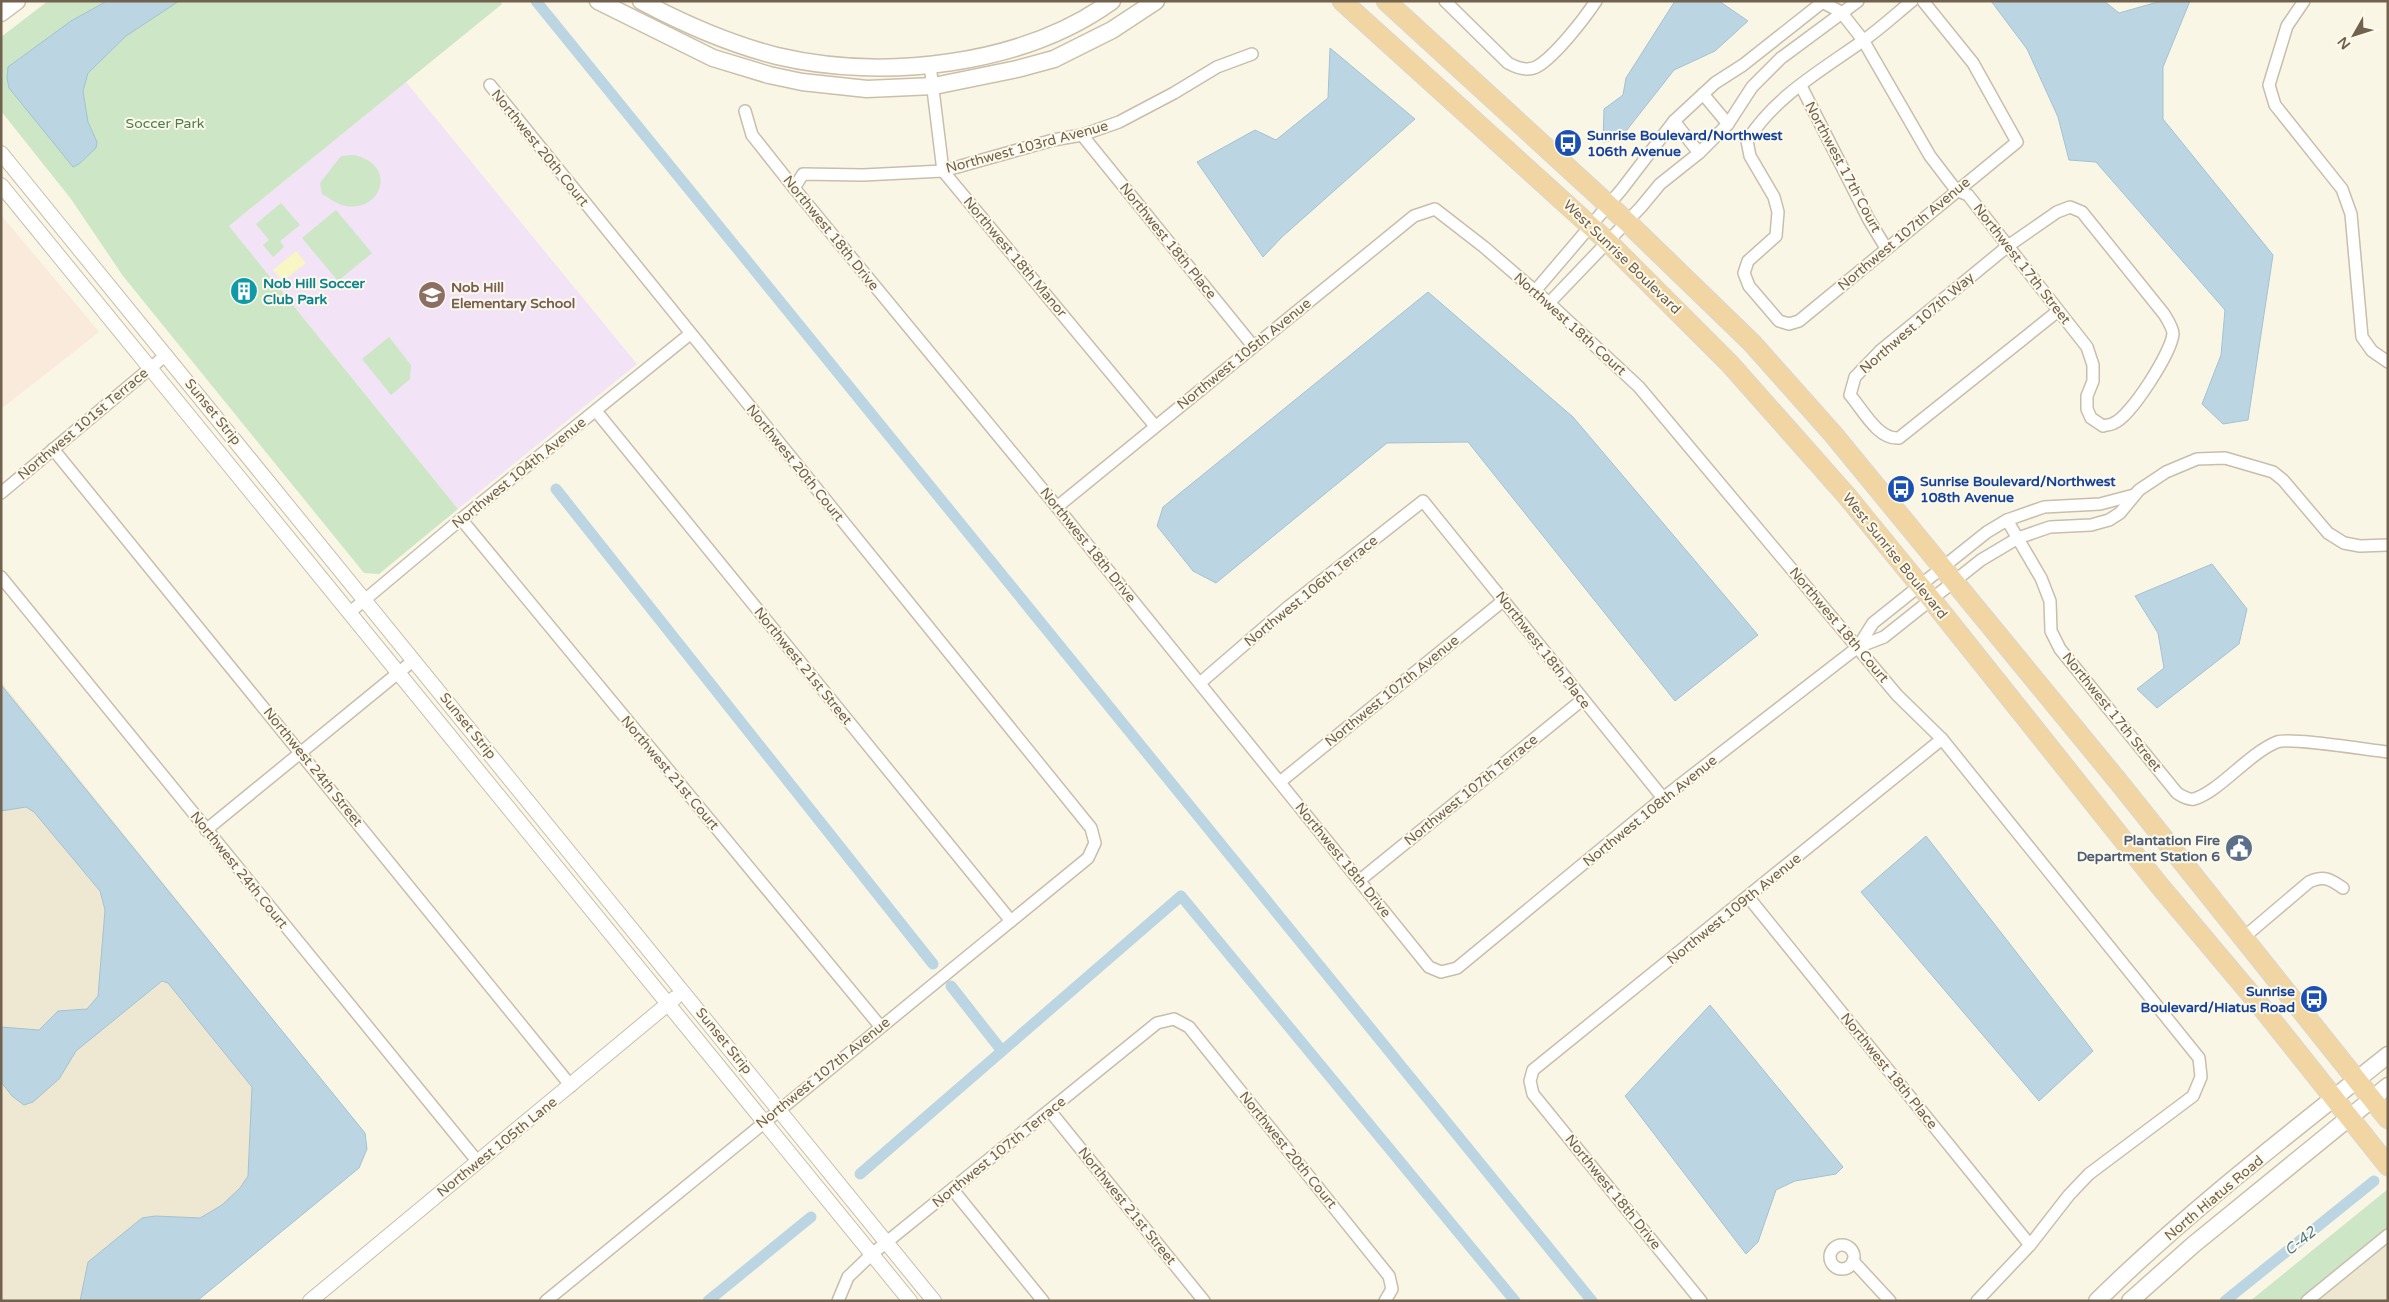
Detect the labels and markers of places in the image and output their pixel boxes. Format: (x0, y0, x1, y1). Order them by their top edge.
place label: Sunrise Boulevard/Northwest 106th Avenue (1587, 127, 1783, 160)
bus stop icon: Sunrise Boulevard/Northwest 106th Avenue (1553, 128, 1583, 158)
place label: Nob Hill Soccer Club Park (263, 275, 365, 308)
building icon: Nob Hill Soccer Club Park (229, 276, 259, 306)
place label: Nob Hill Elementary School (451, 279, 575, 312)
school or university icon: Nob Hill Elementary School (417, 280, 447, 310)
place label: Sunrise Boulevard/Northwest 108th Avenue (1920, 473, 2116, 506)
bus stop icon: Sunrise Boulevard/Northwest 108th Avenue (1886, 474, 1916, 504)
place label: Plantation Fire Department Station 6 (2077, 832, 2220, 865)
public building icon: Plantation Fire Department Station 6 (2224, 833, 2254, 863)
place label: Sunrise Boulevard/Hiatus Road (2141, 983, 2295, 1016)
bus stop icon: Sunrise Boulevard/Hiatus Road (2299, 984, 2329, 1014)

